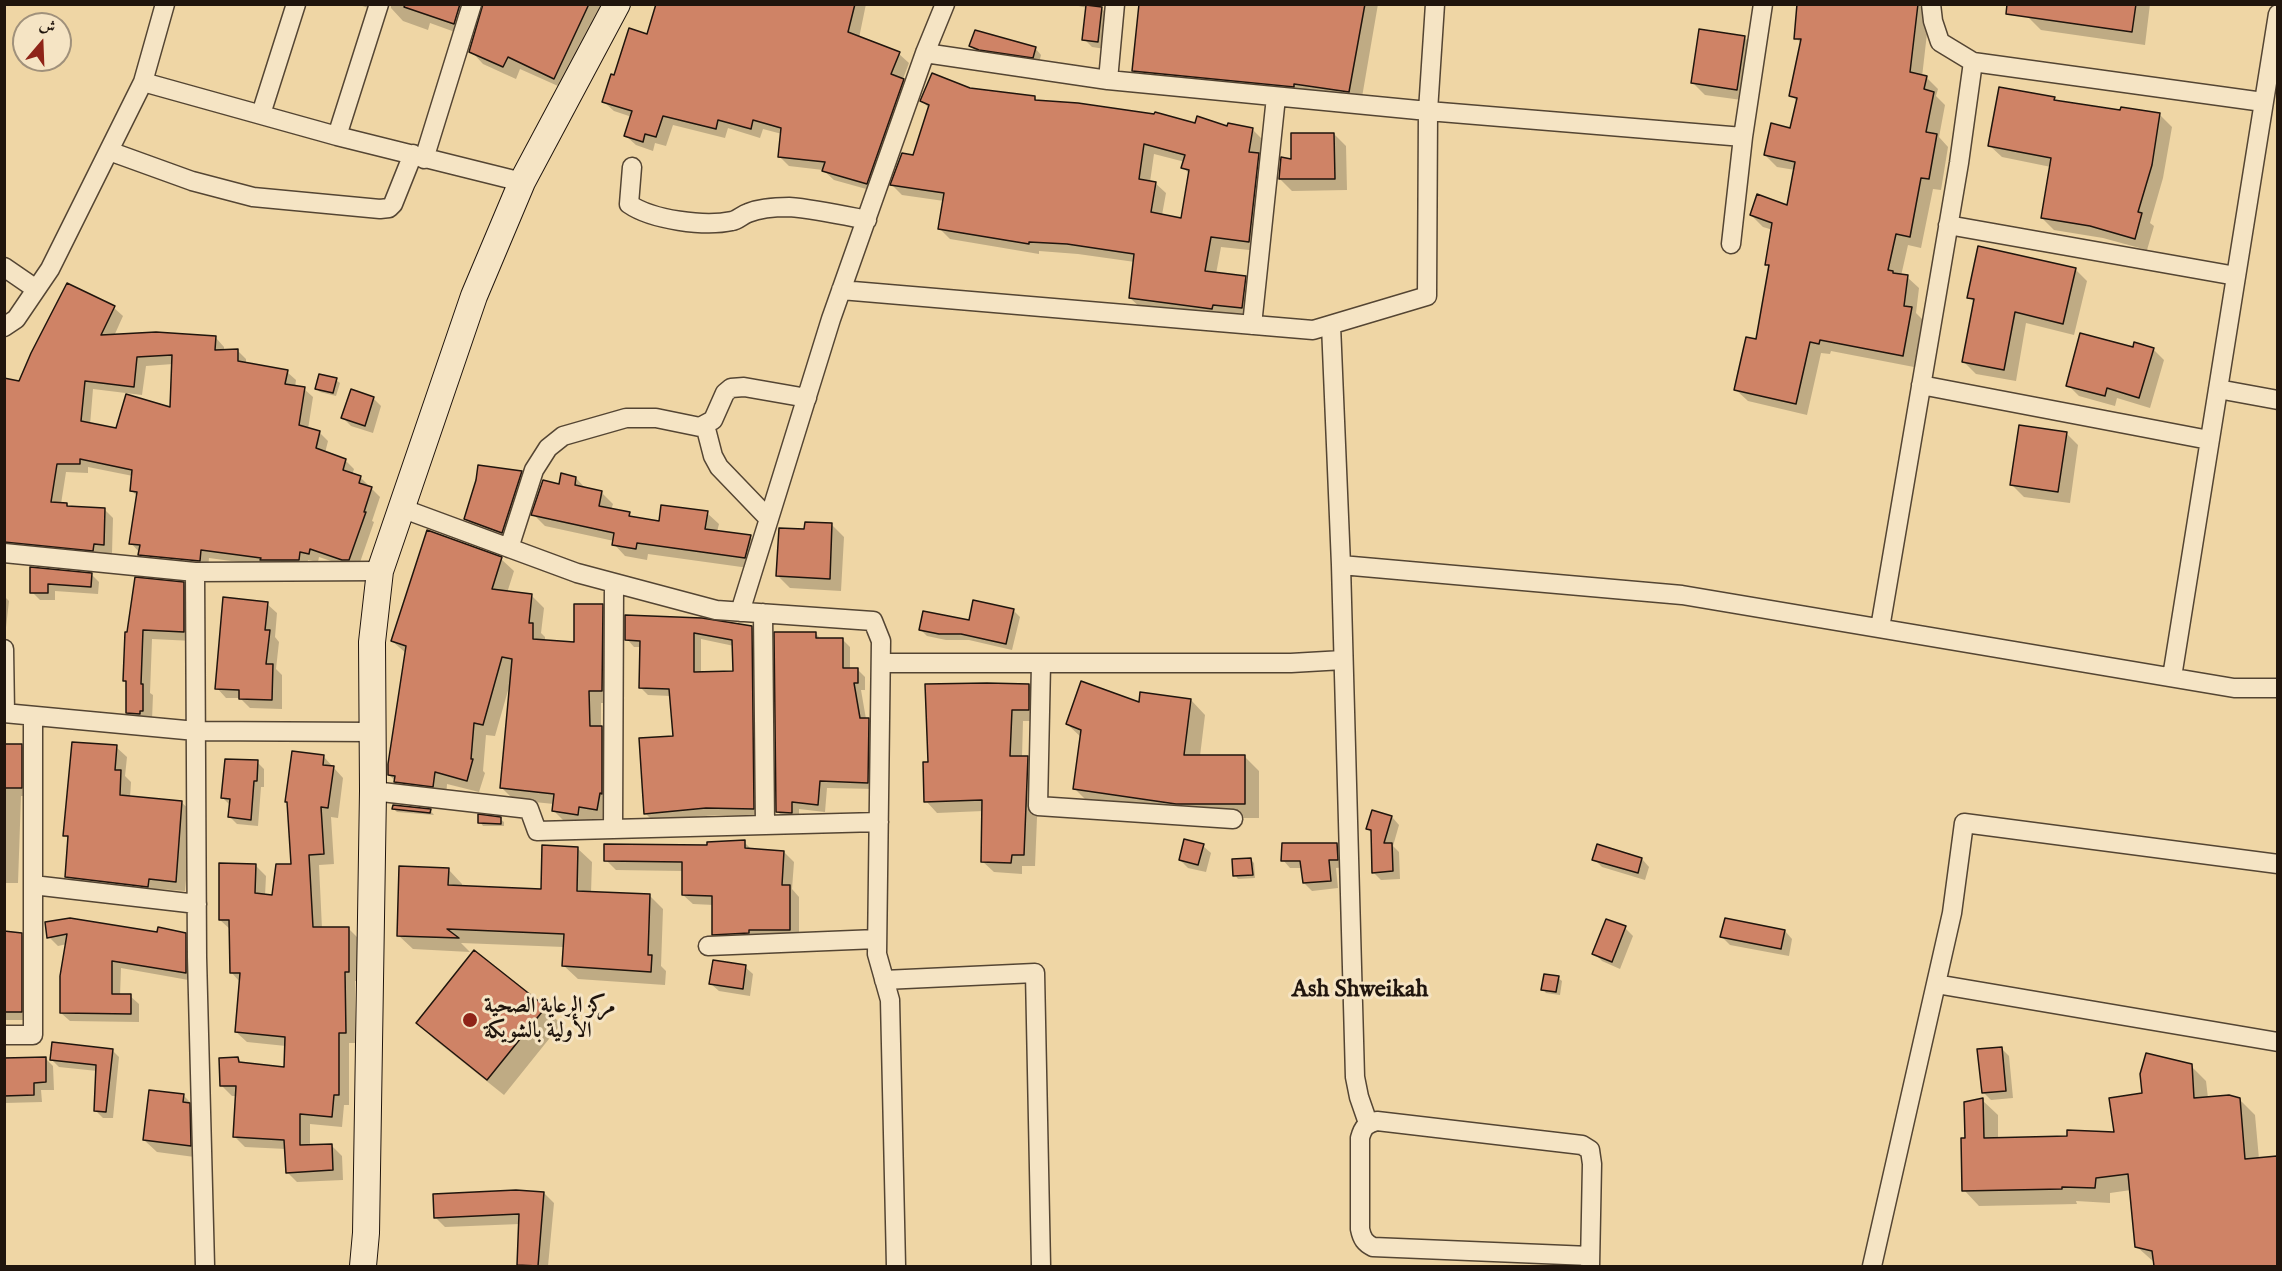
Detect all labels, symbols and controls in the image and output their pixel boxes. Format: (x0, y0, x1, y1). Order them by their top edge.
north arrow (12, 12, 72, 72)
text: ش (36, 15, 58, 39)
district label: Ash Shweikah (1292, 977, 1428, 1005)
place label: مركز الرعاية الصحية الأولية بالشويكة (484, 994, 615, 1046)
marker: مركز الرعاية الصحية الأولية بالشويكة (461, 1011, 479, 1029)

